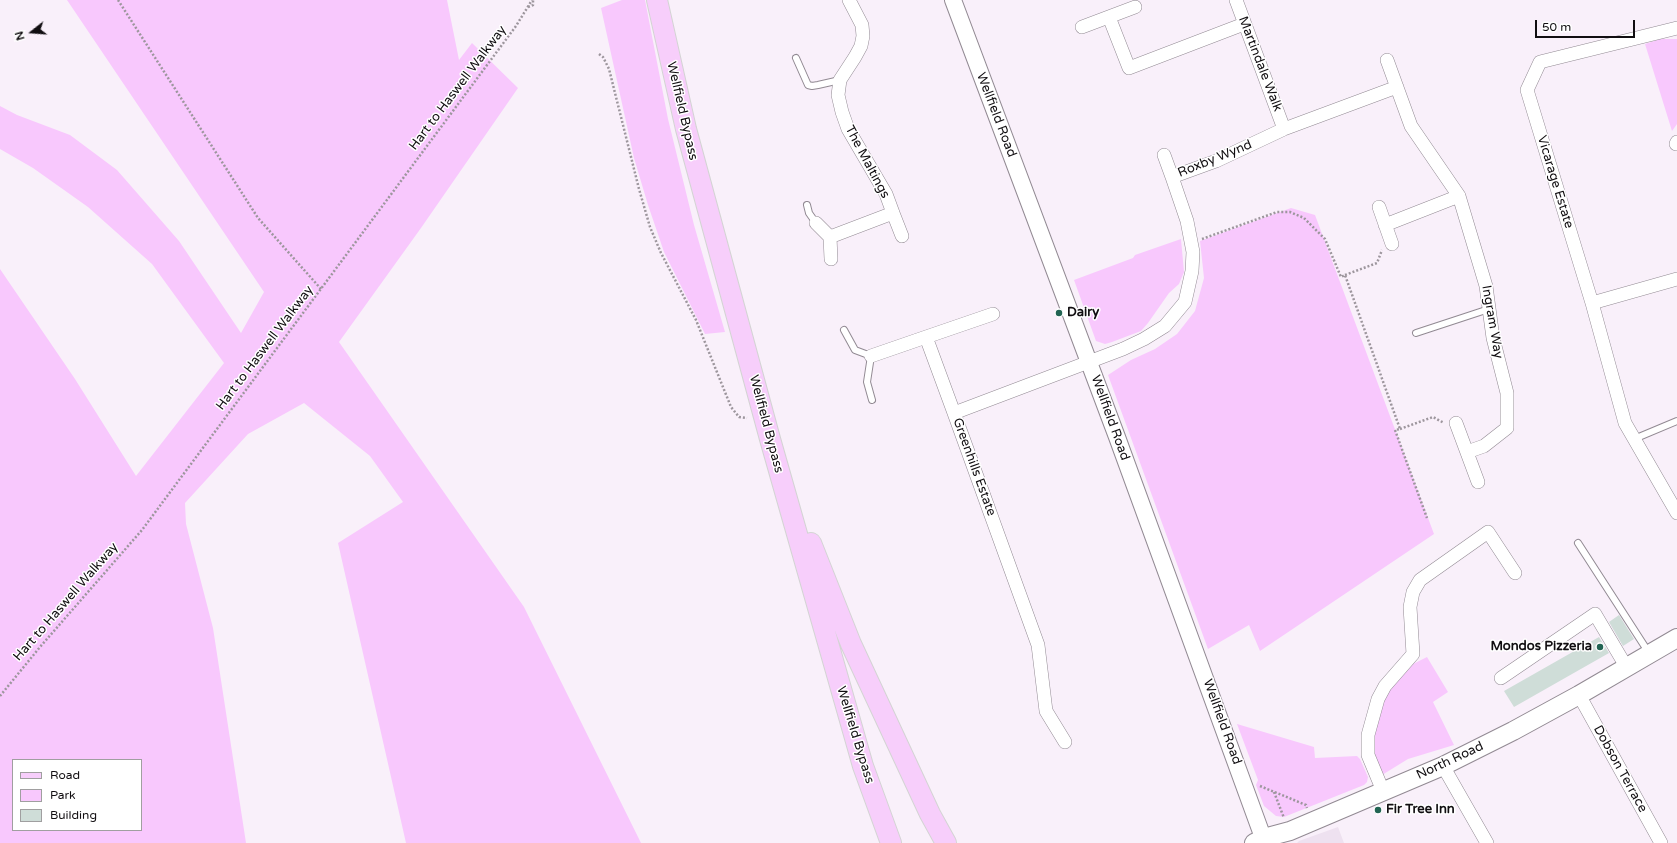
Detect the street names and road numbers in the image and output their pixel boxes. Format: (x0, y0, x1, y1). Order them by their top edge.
street label: Martindale Walk (1235, 14, 1285, 114)
street label: Hart to Haswell Walkway (406, 23, 510, 153)
street label: Wellfield Bypass (663, 60, 701, 162)
street label: Wellfield Road (973, 70, 1019, 160)
street label: The Maltings (841, 123, 893, 201)
street label: Vicarage Estate (1533, 134, 1577, 230)
street label: Roxby Wynd (1176, 137, 1254, 181)
street label: Hart to Haswell Walkway (213, 283, 317, 413)
street label: Ingram Way (1478, 284, 1506, 360)
street label: Wellfield Bypass (745, 373, 787, 475)
street label: Wellfield Road (1087, 373, 1133, 463)
street label: Greenhills Estate (949, 416, 999, 518)
street label: Hart to Haswell Walkway (10, 540, 122, 664)
street label: Wellfield Road (1199, 677, 1245, 767)
street label: Wellfield Bypass (833, 685, 877, 785)
street label: Dobson Terrace (1590, 723, 1650, 815)
street label: North Road (1414, 739, 1486, 783)

